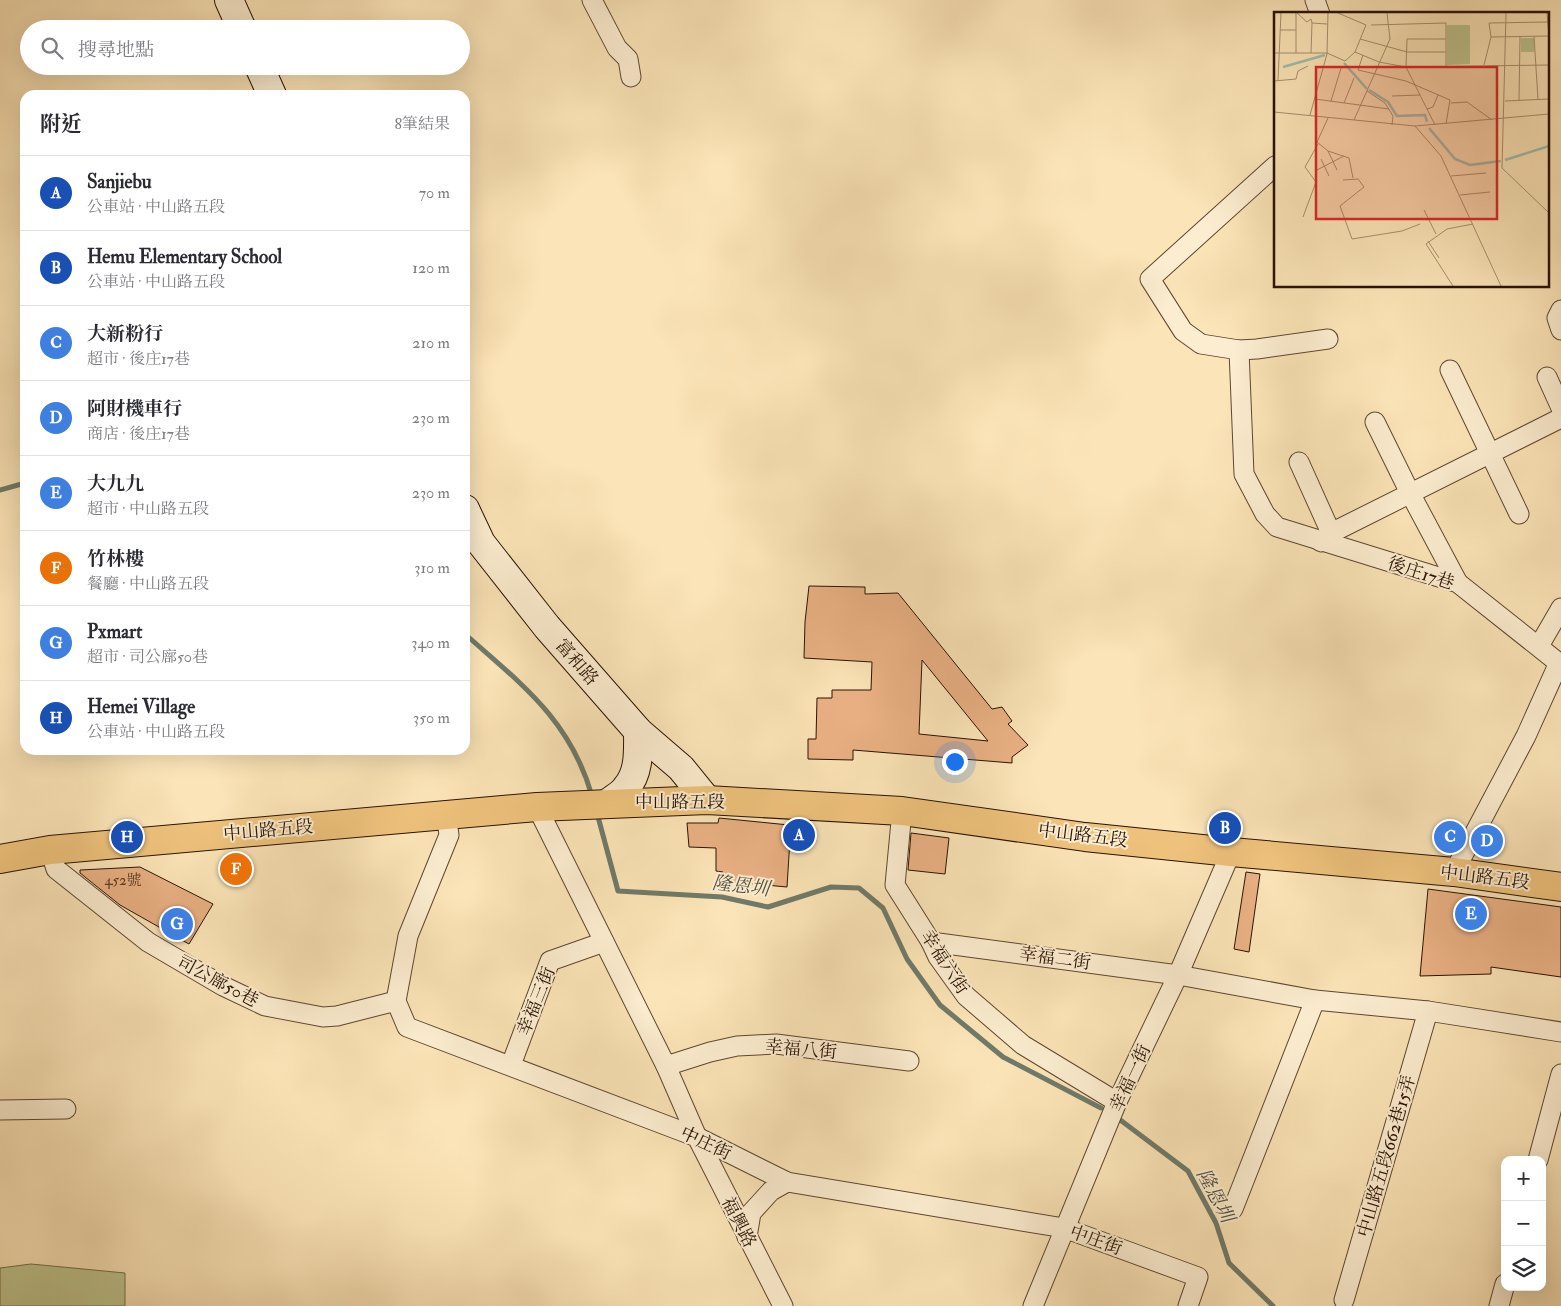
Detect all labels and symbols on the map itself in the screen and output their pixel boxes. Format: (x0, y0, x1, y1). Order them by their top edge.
inset map (1274, 12, 1548, 288)
street label: 後庄17巷 (1385, 552, 1457, 595)
street label: 富和路 (550, 634, 603, 690)
your location (942, 749, 968, 775)
street label: 中山路五段 (635, 791, 725, 814)
pin: B (1209, 809, 1241, 847)
street label: 中山路五段 (222, 815, 314, 846)
pin: A (783, 816, 815, 854)
pin: H (111, 818, 143, 856)
pin: C (1434, 818, 1466, 856)
street label: 中山路五段 (1037, 819, 1129, 852)
pin: D (1471, 822, 1503, 860)
pin: F (220, 850, 252, 888)
street label: 中山路五段 (1439, 861, 1531, 894)
house number: 452號 (104, 871, 142, 890)
water label: 隆恩圳 (711, 871, 774, 902)
pin: E (1455, 895, 1487, 933)
pin: G (161, 905, 193, 943)
street label: 幸福六街 (915, 926, 974, 999)
street label: 幸福二街 (1018, 942, 1092, 975)
street label: 司公廍50巷 (173, 950, 262, 1012)
street label: 幸福三街 (512, 964, 561, 1039)
street label: 幸福八街 (764, 1035, 838, 1064)
street label: 幸福一街 (1105, 1041, 1156, 1116)
street label: 中山路五段662巷15弄 (1352, 1072, 1421, 1240)
street label: 中庄街 (676, 1122, 735, 1165)
water label: 隆恩圳 (1191, 1165, 1240, 1229)
street label: 福興路 (716, 1193, 761, 1252)
street label: 中庄街 (1067, 1220, 1125, 1261)

